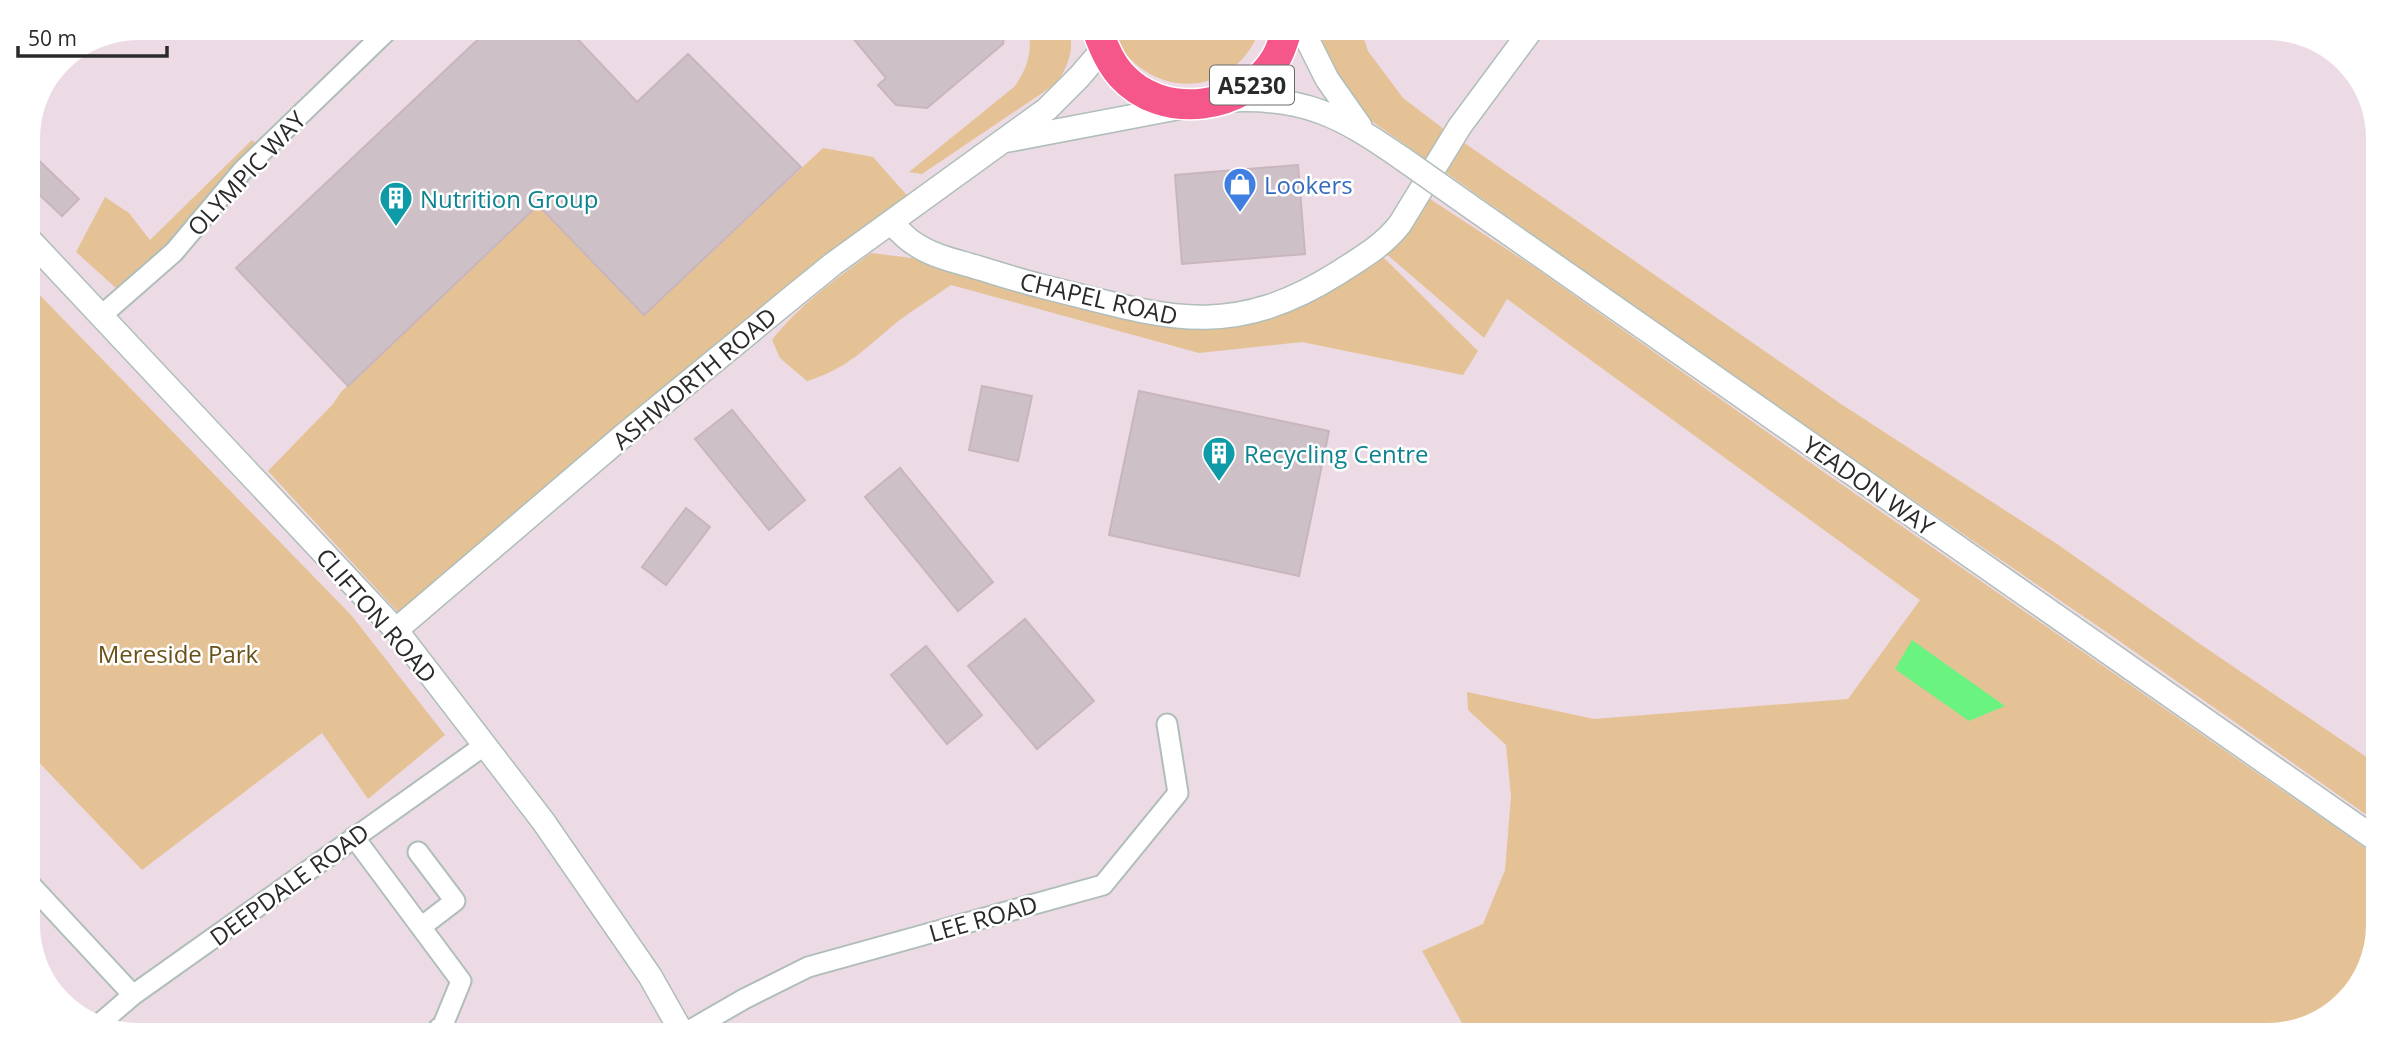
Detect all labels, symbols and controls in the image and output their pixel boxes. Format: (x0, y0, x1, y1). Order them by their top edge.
scale bar (18, 14, 166, 58)
text: 50 m (28, 24, 77, 52)
road number: A5230 (1210, 66, 1294, 104)
street label: OLYMPIC WAY (180, 103, 313, 243)
shop icon: Lookers (1221, 165, 1259, 214)
place label: Lookers (1264, 168, 1353, 201)
building icon: Nutrition Group (377, 179, 415, 228)
place label: Nutrition Group (420, 182, 598, 215)
street label: CHAPEL ROAD (1017, 264, 1181, 332)
street label: ASHWORTH ROAD (605, 300, 783, 456)
street label: YEADON WAY (1797, 428, 1942, 543)
building icon: Recycling Centre (1200, 434, 1238, 483)
place label: Recycling Centre (1244, 437, 1429, 470)
street label: CLIFTON ROAD (309, 540, 445, 690)
park label: Mereside Park (98, 637, 259, 670)
street label: DEEPDALE ROAD (203, 815, 375, 953)
street label: LEE ROAD (925, 887, 1041, 949)

